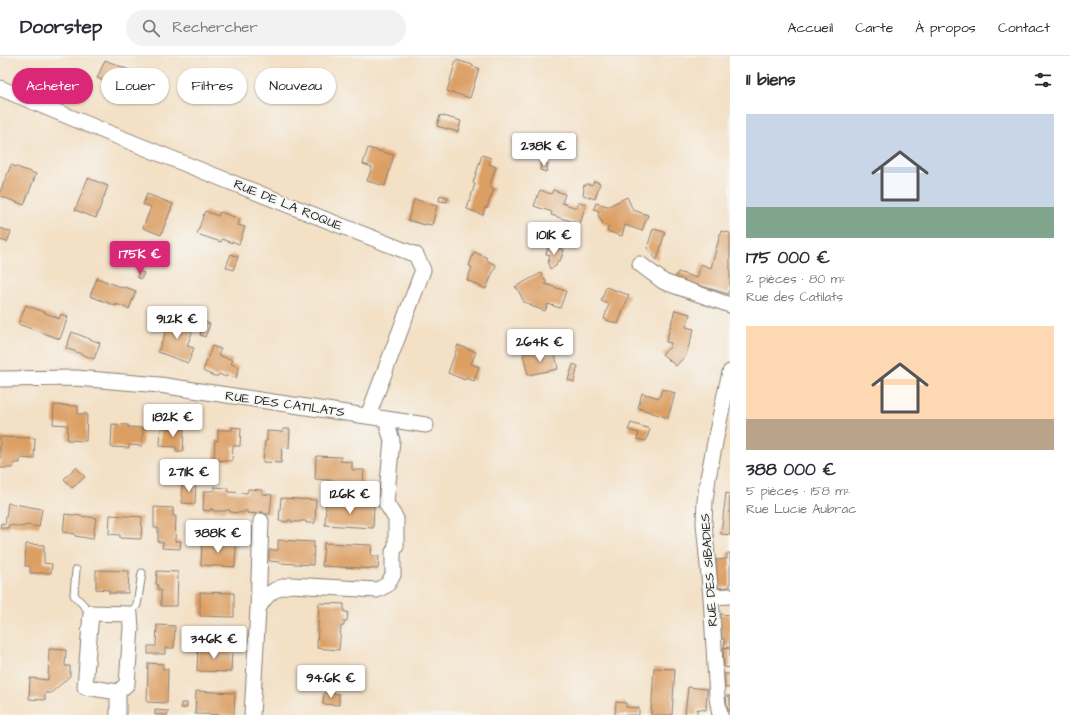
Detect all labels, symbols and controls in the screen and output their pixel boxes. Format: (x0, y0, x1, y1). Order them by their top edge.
search box (126, 10, 406, 46)
text: Doorstep (20, 14, 102, 41)
icon: search (140, 17, 162, 39)
text: Rechercher (172, 17, 258, 38)
text: Accueil (788, 18, 833, 38)
text: Carte (855, 18, 893, 38)
text: À propos (915, 18, 976, 38)
text: Contact (998, 18, 1050, 38)
chip: Acheter (12, 68, 93, 104)
chip: Louer (101, 68, 169, 104)
chip: Filtres (177, 68, 247, 104)
chip: Nouveau (255, 68, 336, 104)
text: 11 biens (746, 68, 796, 92)
icon: filters (1032, 69, 1054, 91)
pin: 238K € (511, 133, 577, 167)
text: 238K € (521, 137, 567, 155)
icon: home (864, 140, 936, 212)
street label: RUE DE LA ROQUE (231, 175, 345, 235)
pin: 101K € (521, 222, 587, 256)
text: 101K € (537, 226, 571, 244)
pin: 175K € (107, 241, 173, 275)
text: 175K € (119, 245, 161, 263)
text: 175 000 € (746, 246, 830, 270)
text: 2 pièces · 80 m² (746, 270, 846, 288)
text: Rue des Catilats (746, 288, 843, 306)
pin: 91.2K € (140, 306, 214, 340)
text: 91.2K € (156, 310, 198, 328)
pin: 264K € (507, 329, 573, 363)
text: 264K € (516, 333, 564, 351)
icon: home (864, 352, 936, 424)
street label: RUE DES CATILATS (224, 387, 346, 421)
pin: 182K € (140, 404, 206, 438)
text: 182K € (153, 408, 193, 426)
text: 388 000 € (746, 458, 836, 482)
pin: 271K € (156, 459, 222, 493)
text: 271K € (169, 463, 209, 481)
pin: 126K € (317, 481, 383, 515)
text: 5 pièces · 158 m² (746, 482, 850, 500)
text: 126K € (330, 485, 370, 503)
text: Rue Lucie Aubrac (746, 500, 856, 518)
street label: RUE DES SIBADIES (696, 513, 722, 627)
pin: 388K € (185, 520, 251, 554)
text: 388K € (195, 524, 241, 542)
pin: 346K € (181, 626, 247, 660)
text: 346K € (190, 630, 238, 648)
pin: 94.6K € (294, 665, 368, 699)
text: 94.6K € (306, 669, 356, 687)

